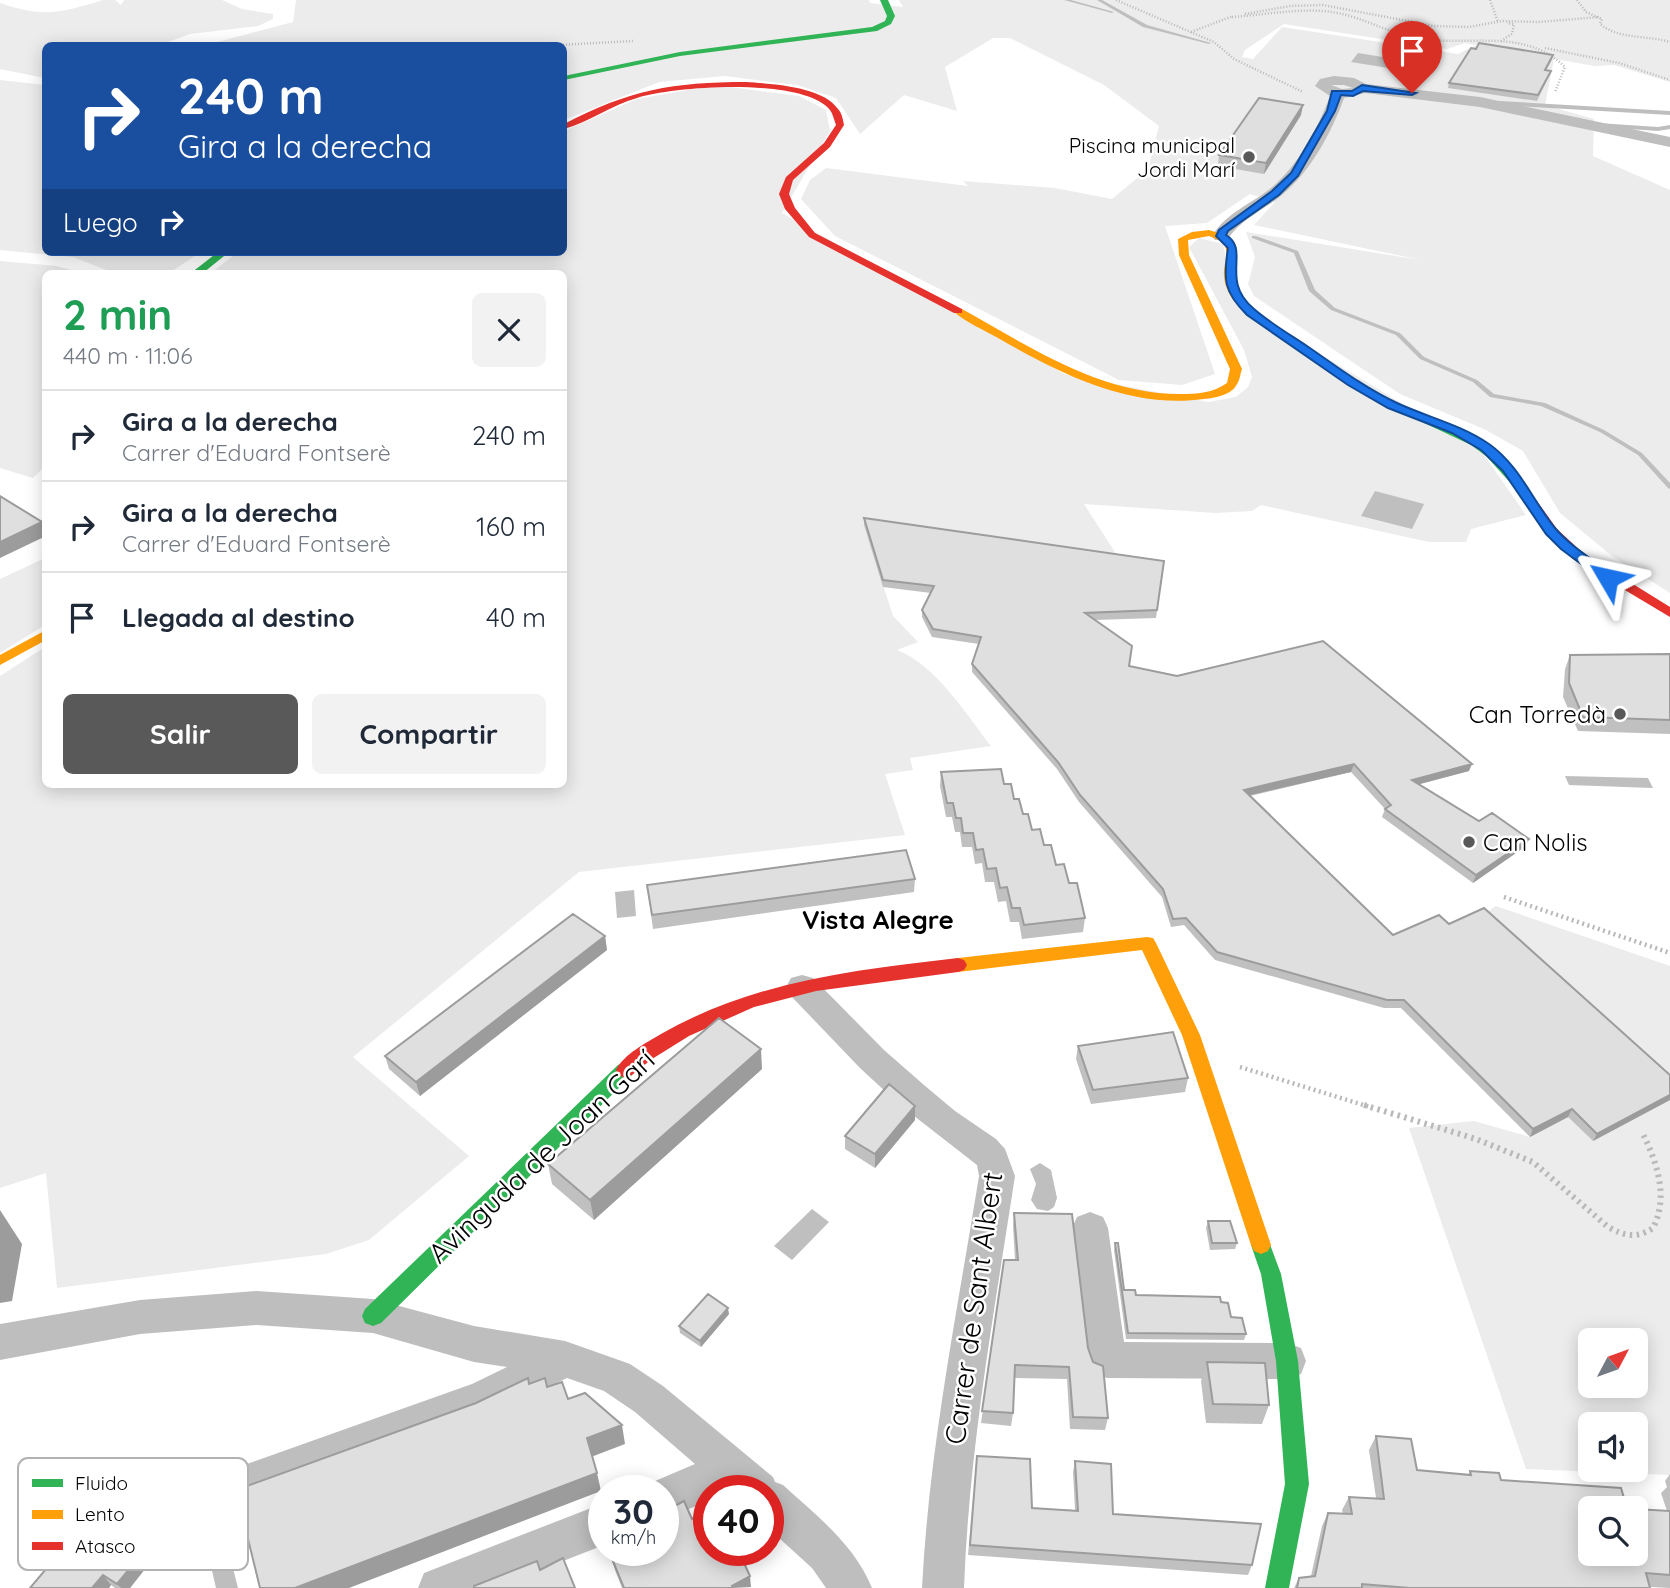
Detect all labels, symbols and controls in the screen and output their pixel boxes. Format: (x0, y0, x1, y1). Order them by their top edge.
pin (1382, 21, 1442, 93)
icon: arrive (1393, 32, 1431, 70)
text: 240 m (178, 65, 324, 126)
icon: right (63, 70, 154, 161)
text: Gira a la derecha (178, 126, 432, 166)
place label: Piscina municipal Jordi Marí (1069, 132, 1235, 182)
marker: Piscina municipal Jordi Marí (1241, 149, 1257, 165)
icon: right (152, 203, 190, 241)
text: Luego (63, 206, 138, 239)
text: 2 min (63, 288, 172, 341)
button: close (472, 293, 546, 367)
text: 440 m · 11:06 (63, 341, 193, 370)
text: Gira a la derecha (122, 405, 338, 438)
icon: right (63, 417, 101, 455)
text: 240 m (472, 419, 546, 452)
text: Carrer d'Eduard Fontserè (122, 438, 391, 467)
text: Gira a la derecha (122, 496, 338, 529)
icon: right (63, 508, 101, 546)
text: 160 m (476, 510, 546, 543)
text: Carrer d'Eduard Fontserè (122, 529, 391, 558)
position arrow (1571, 541, 1645, 615)
icon: arrive (63, 599, 101, 637)
text: Llegada al destino (122, 601, 355, 634)
text: 40 m (486, 601, 546, 634)
button: Salir (63, 694, 298, 774)
button: Compartir (312, 694, 546, 774)
place label: Can Torredà (1469, 699, 1606, 729)
marker: Can Torredà (1612, 706, 1628, 722)
place label: Can Nolis (1483, 827, 1588, 857)
marker: Can Nolis (1461, 834, 1477, 850)
district label: Vista Alegre (802, 903, 954, 936)
street label: Avinguda de Joan Garí (421, 1042, 661, 1270)
street label: Carrer de Sant Albert (937, 1170, 1009, 1446)
north arrow (1578, 1328, 1648, 1398)
map controls (1578, 1328, 1648, 1566)
button: sound (1578, 1412, 1648, 1482)
legend (18, 1458, 248, 1570)
text: Fluido (75, 1471, 128, 1495)
speed limit sign: 40 (693, 1475, 784, 1566)
text: 30 (613, 1489, 654, 1533)
button: search (1578, 1496, 1648, 1566)
text: Lento (75, 1502, 125, 1526)
text: km/h (611, 1526, 656, 1549)
text: Atasco (75, 1534, 135, 1558)

